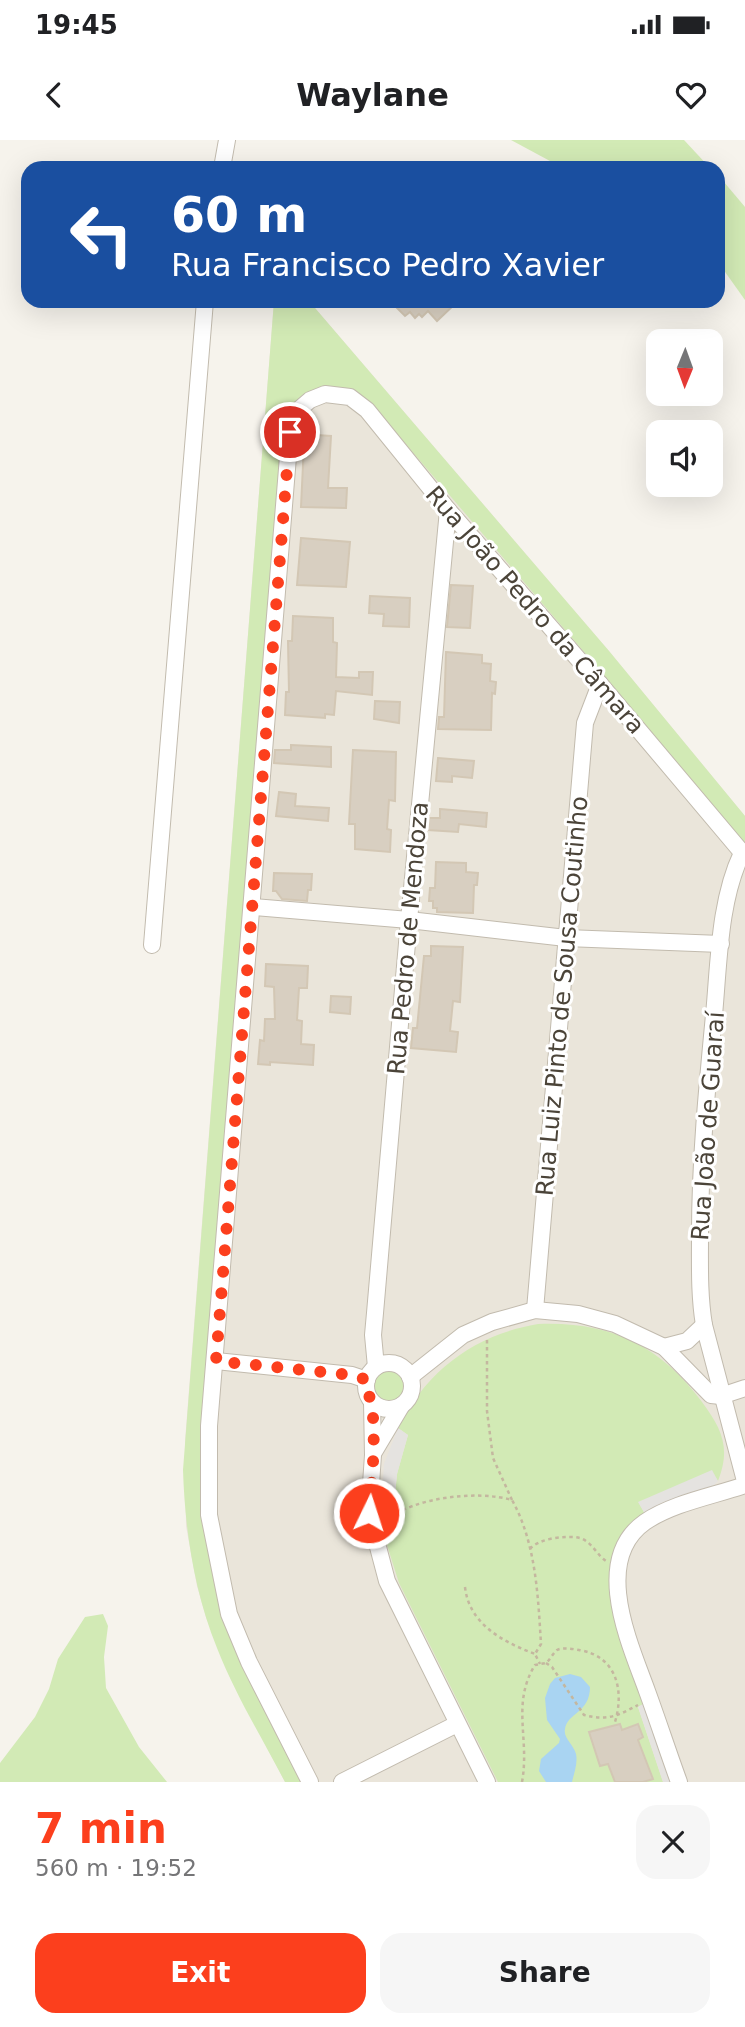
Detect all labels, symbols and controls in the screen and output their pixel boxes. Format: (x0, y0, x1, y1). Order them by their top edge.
text: 19:45 (35, 10, 118, 40)
icon: back (35, 76, 73, 114)
text: Waylane (296, 76, 449, 114)
icon: heart (672, 76, 710, 114)
text: 60 m (171, 187, 307, 244)
icon: left (56, 189, 147, 280)
text: Rua Francisco Pedro Xavier (171, 246, 604, 284)
north arrow (646, 329, 723, 406)
map controls (646, 329, 723, 497)
pin (260, 402, 320, 462)
icon: arrive (271, 413, 309, 451)
button: sound (646, 420, 723, 497)
street label: Rua João Pedro da Câmara (420, 480, 650, 740)
street label: Rua Luiz Pinto de Sousa Coutinho (531, 795, 593, 1197)
street label: Rua Pedro de Mendoza (382, 800, 434, 1076)
street label: Rua João de Guaraí (686, 1009, 730, 1241)
position arrow (332, 1476, 406, 1550)
text: 7 min (35, 1804, 167, 1853)
button: close (636, 1805, 710, 1879)
text: 560 m · 19:52 (35, 1855, 197, 1881)
button: Exit (35, 1933, 366, 2013)
button: Share (380, 1933, 710, 2013)

